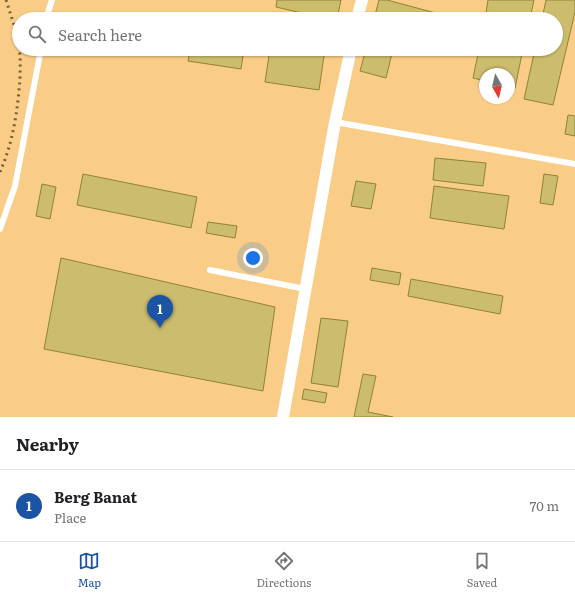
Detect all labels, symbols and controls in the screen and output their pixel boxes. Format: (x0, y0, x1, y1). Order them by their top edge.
search box (12, 12, 563, 56)
icon: search (26, 23, 48, 45)
text: Search here (58, 23, 142, 46)
north arrow (479, 68, 515, 104)
your location (243, 248, 263, 268)
pin: 1 (147, 295, 173, 328)
text: Nearby (16, 431, 79, 456)
text: Berg Banat (54, 485, 137, 508)
text: 1 (26, 496, 32, 515)
text: 70 m (530, 496, 559, 515)
text: Place (54, 508, 86, 527)
tab: Map (78, 550, 101, 590)
tab: Directions (256, 550, 311, 590)
tab: Saved (467, 550, 497, 590)

